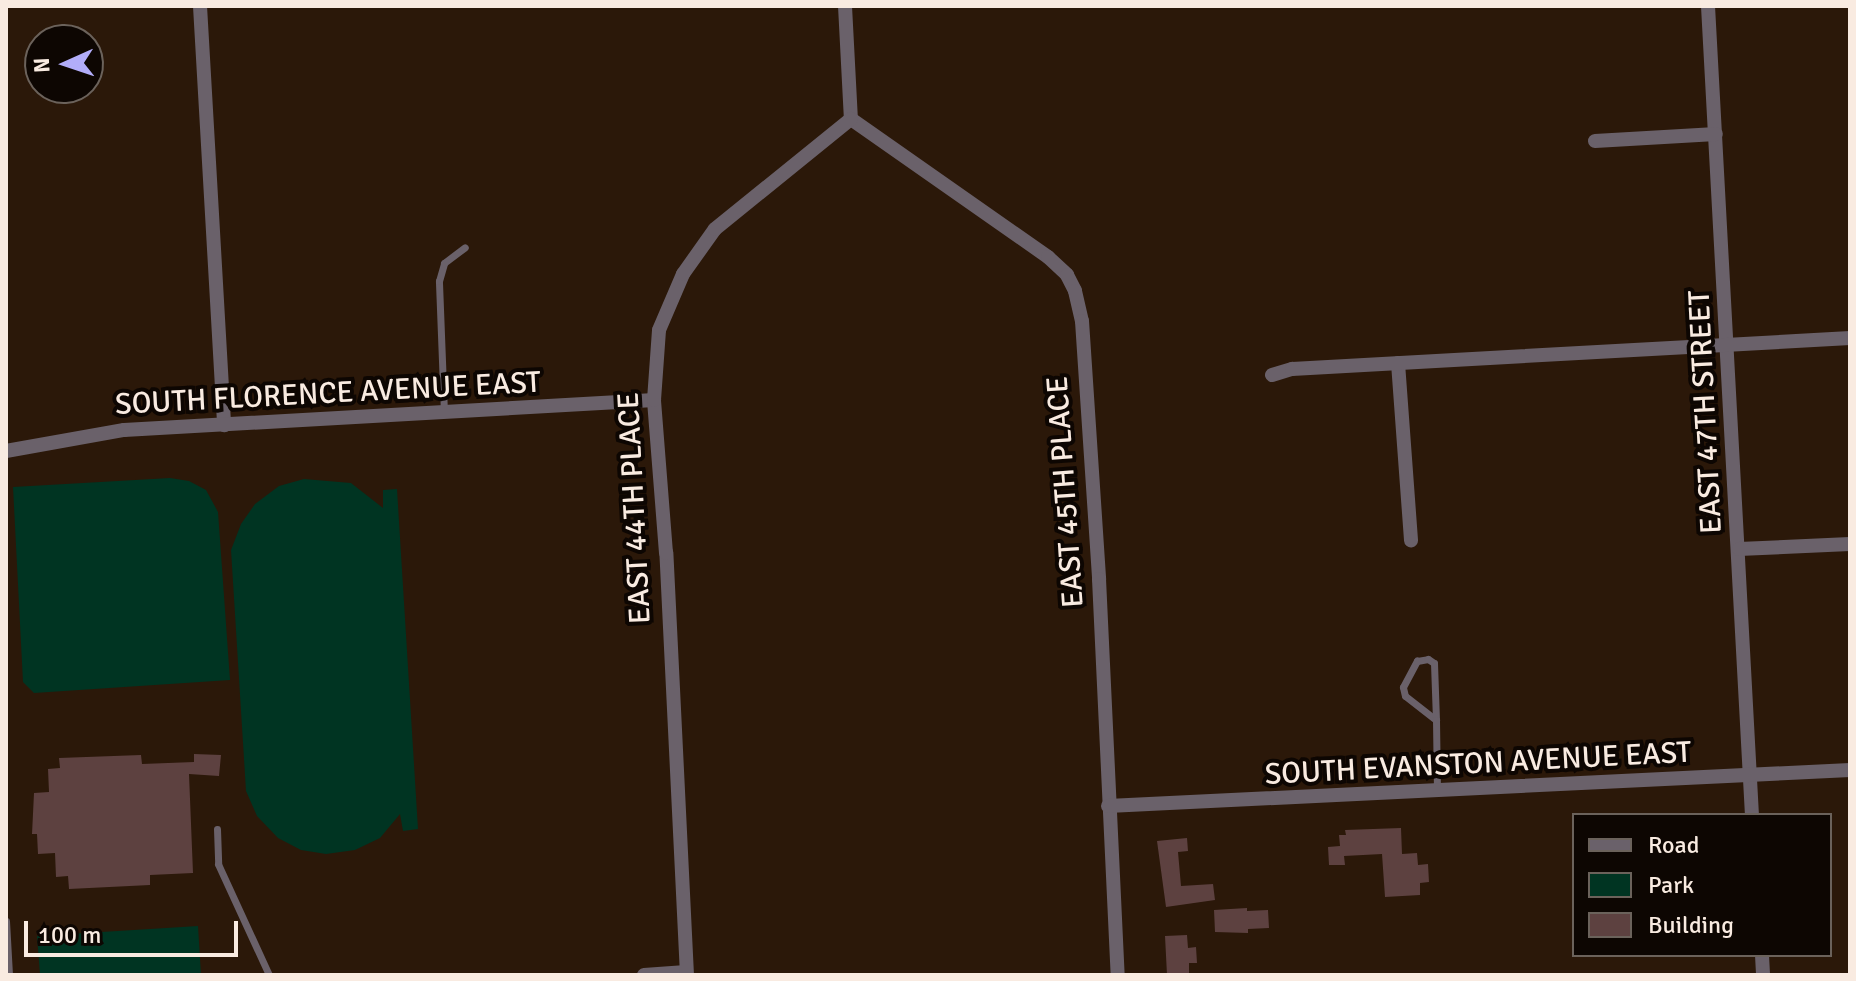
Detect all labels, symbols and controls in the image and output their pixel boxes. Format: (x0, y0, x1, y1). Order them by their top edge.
north arrow (24, 24, 104, 104)
text: N (28, 57, 55, 74)
street label: EAST 47TH STREET (1682, 289, 1730, 535)
street label: SOUTH FLORENCE AVENUE EAST (114, 365, 542, 423)
street label: EAST 45TH PLACE (1040, 375, 1092, 609)
street label: EAST 44TH PLACE (611, 391, 659, 625)
street label: SOUTH EVANSTON AVENUE EAST (1264, 735, 1692, 793)
legend (1572, 813, 1832, 957)
text: Road (1648, 830, 1699, 860)
text: Park (1648, 870, 1694, 900)
scale bar (28, 905, 242, 955)
text: Building (1648, 910, 1734, 940)
text: 100 m (38, 920, 101, 950)

